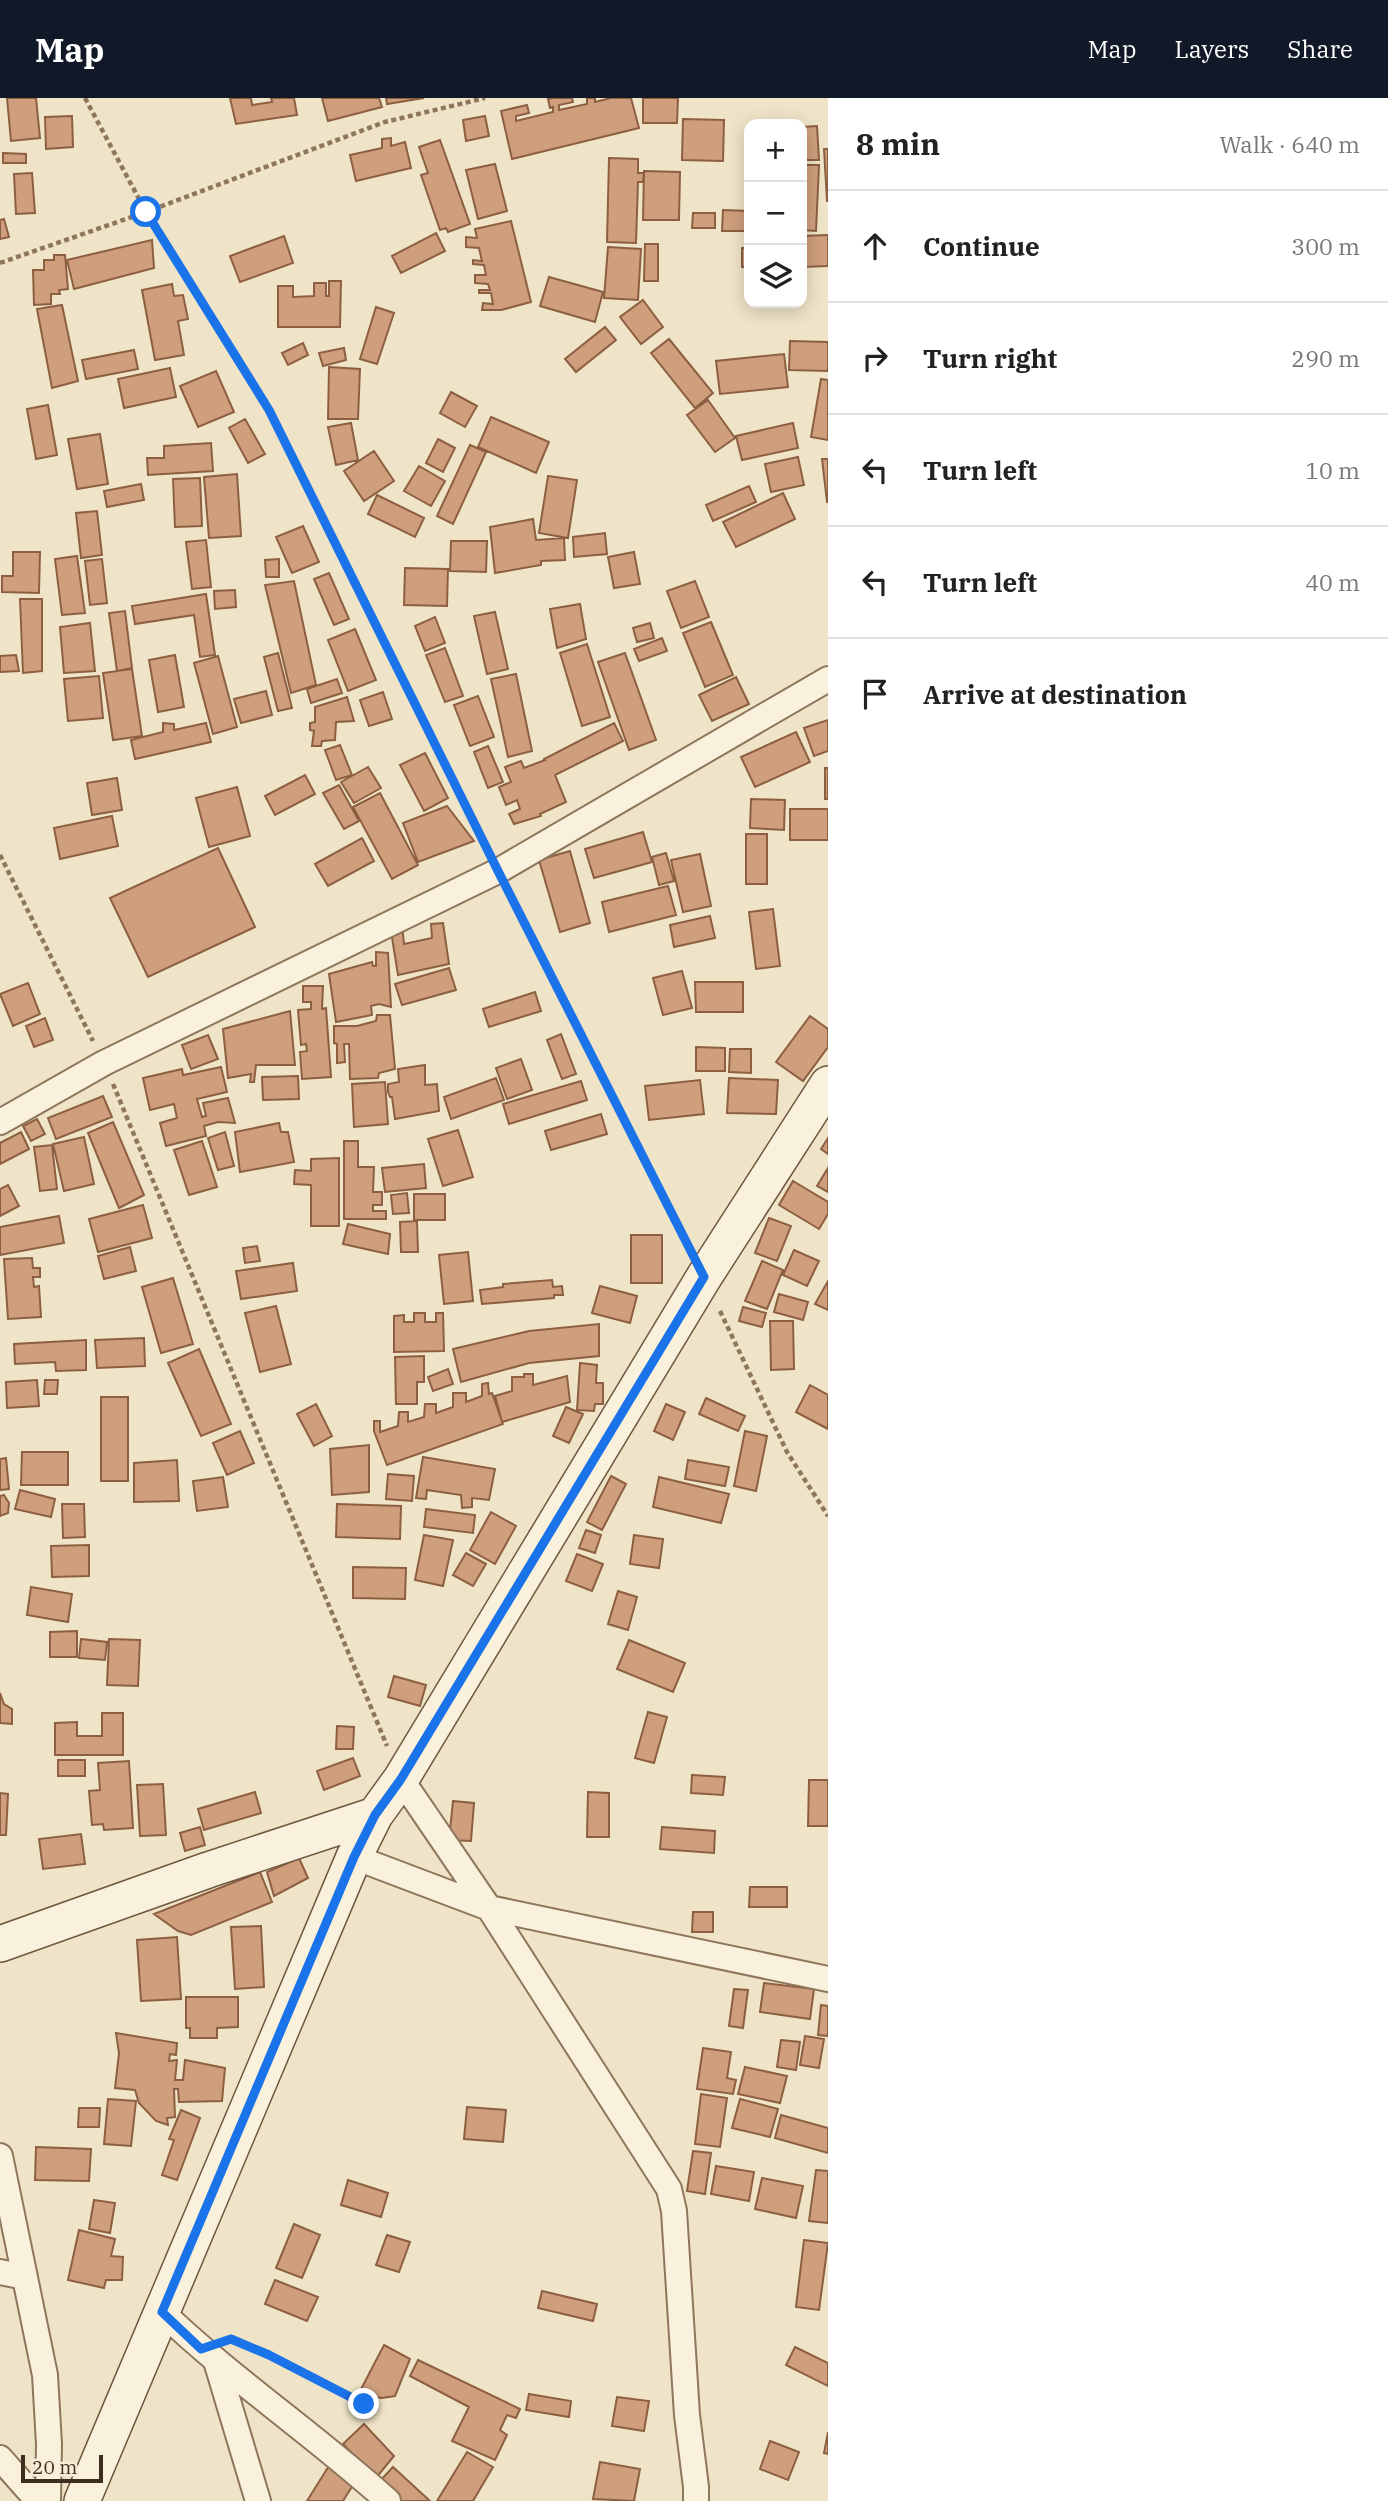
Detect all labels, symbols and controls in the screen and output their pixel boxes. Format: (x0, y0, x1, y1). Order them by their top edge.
text: Map (35, 28, 104, 71)
text: Map (1088, 33, 1136, 65)
text: Layers (1174, 33, 1249, 65)
text: Share (1287, 33, 1353, 65)
map controls (744, 119, 807, 308)
button: + (744, 119, 807, 182)
text: 8 min (856, 124, 940, 163)
text: Walk · 640 m (1219, 129, 1360, 159)
button: − (744, 182, 807, 245)
route start (130, 196, 161, 227)
icon: ahead (856, 227, 894, 265)
text: Continue (923, 229, 1040, 263)
text: 300 m (1291, 231, 1360, 261)
button: layers (744, 245, 807, 308)
icon: right (856, 339, 894, 377)
text: Turn right (923, 341, 1057, 375)
text: 290 m (1291, 343, 1360, 373)
icon: left (856, 451, 894, 489)
text: Turn left (923, 453, 1037, 487)
text: 10 m (1305, 455, 1360, 485)
icon: left (856, 563, 894, 601)
text: Turn left (923, 565, 1037, 599)
text: 40 m (1305, 567, 1360, 597)
icon: arrive (856, 675, 894, 713)
text: Arrive at destination (923, 677, 1187, 711)
route end (348, 2388, 379, 2419)
scale bar (21, 2452, 103, 2484)
text: 20 m (32, 2455, 77, 2479)

